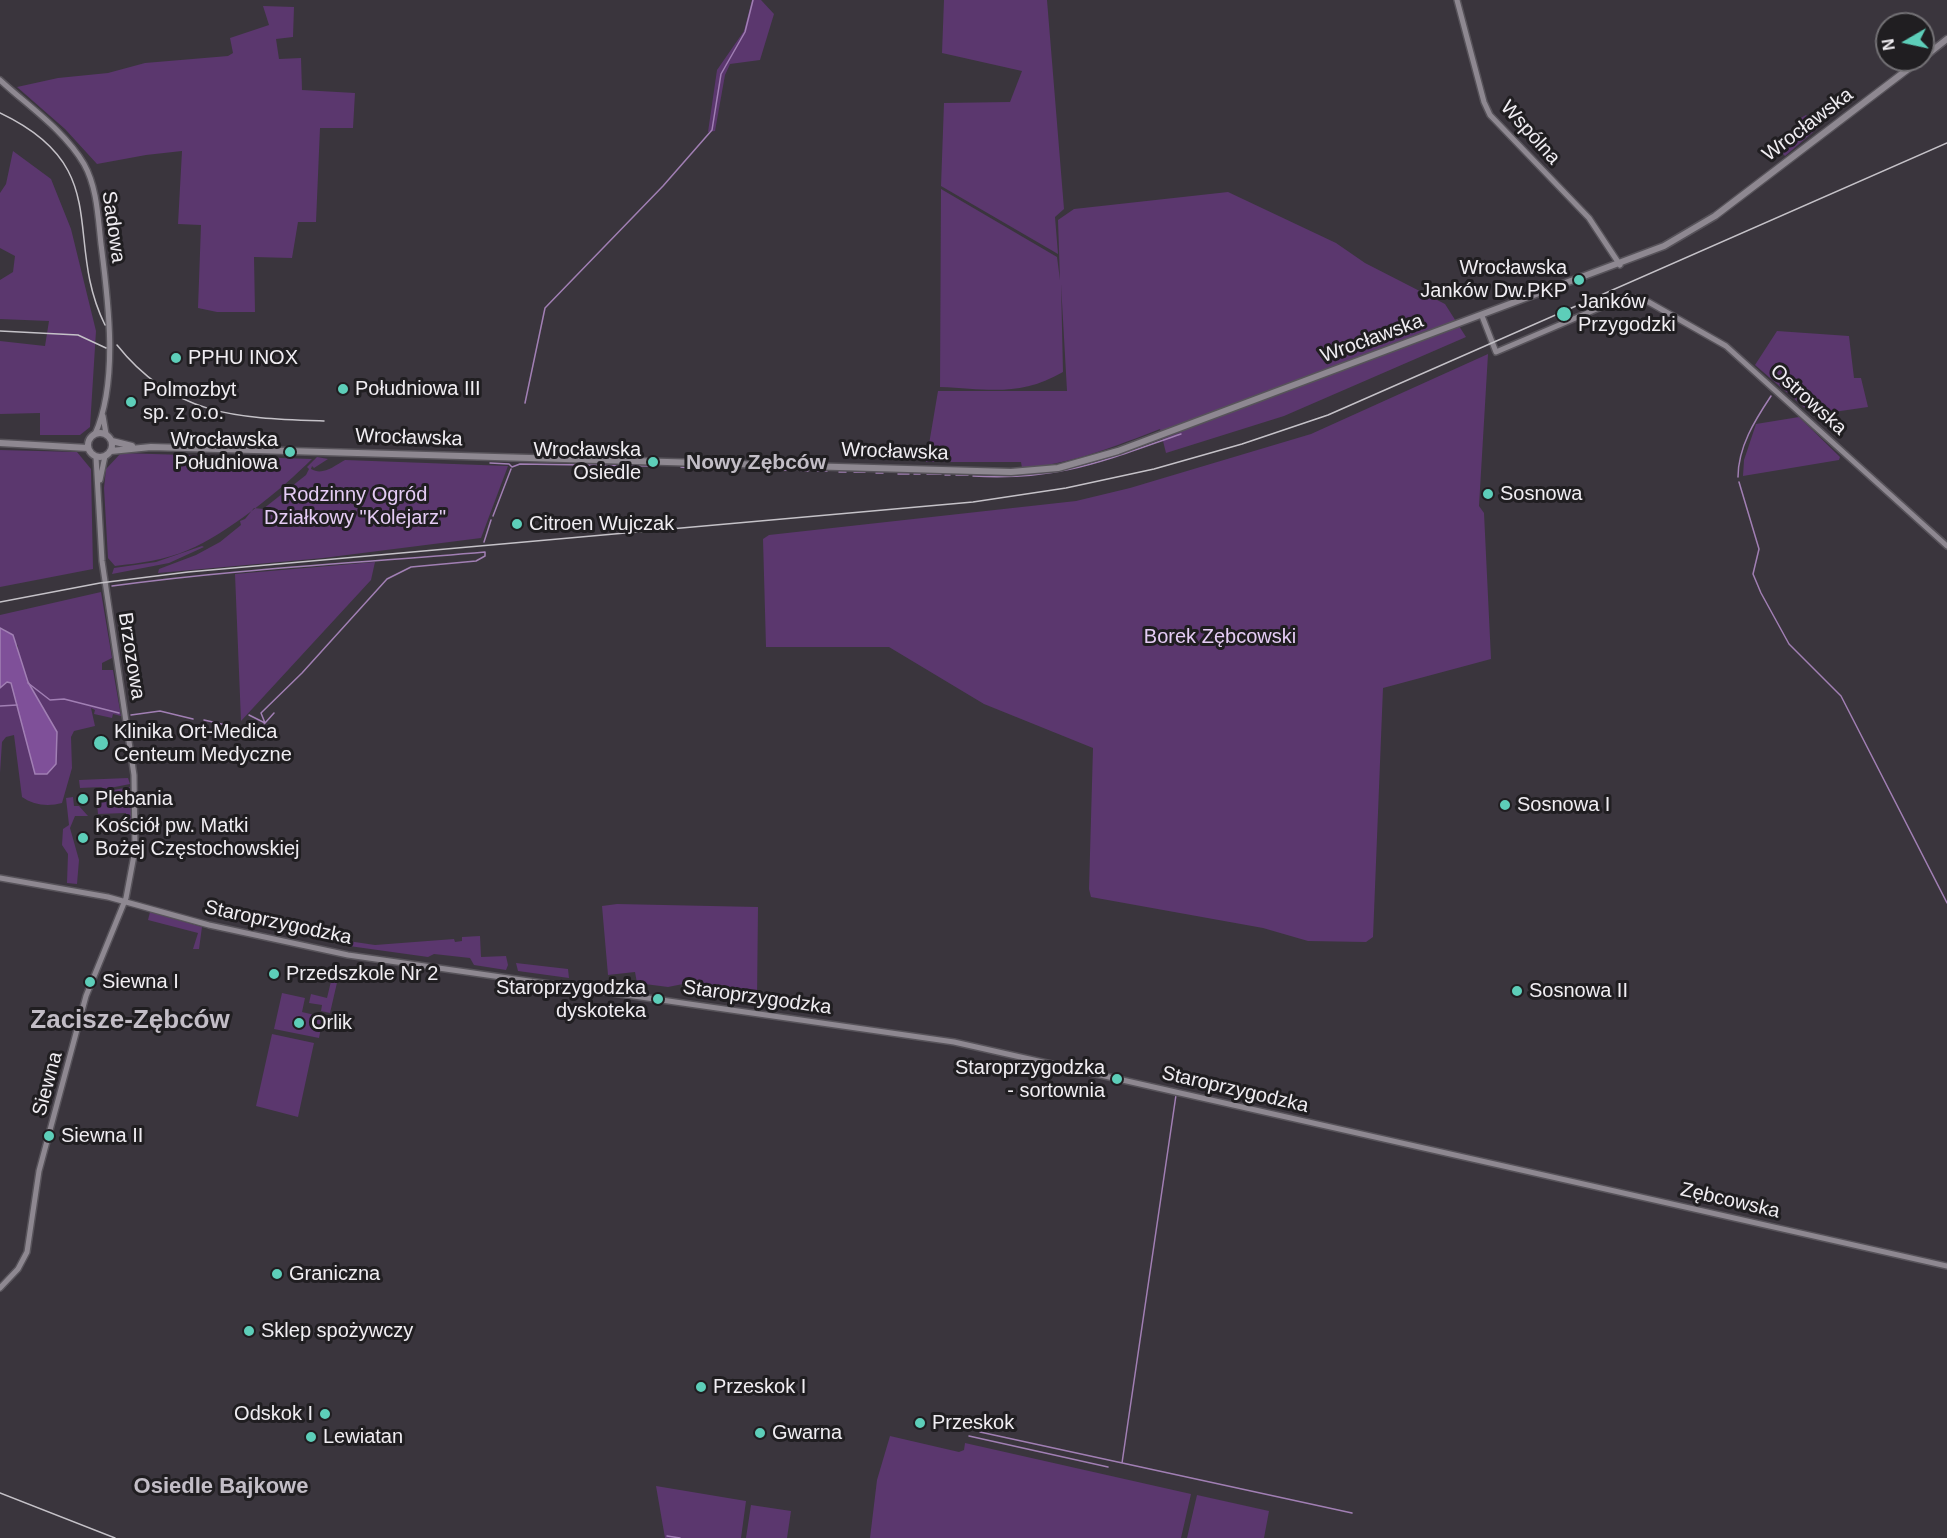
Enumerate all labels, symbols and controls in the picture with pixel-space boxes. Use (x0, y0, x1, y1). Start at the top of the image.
north arrow (1875, 12, 1935, 72)
text: N (1879, 38, 1898, 52)
street label: Wrocławska (1758, 83, 1858, 167)
street label: Wspólna (1495, 96, 1565, 170)
street label: Sadowa (96, 190, 130, 264)
place label: Wrocławska Janków Dw.PKP (1420, 256, 1567, 303)
marker: Wrocławska Janków Dw.PKP (1572, 273, 1586, 287)
place label: Janków Przygodzki (1578, 290, 1676, 337)
marker: Janków Przygodzki (1555, 305, 1573, 323)
street label: Wrocławska (1317, 309, 1427, 369)
place label: PPHU INOX (188, 346, 298, 370)
marker: PPHU INOX (169, 351, 183, 365)
street label: Ostrowska (1765, 359, 1851, 441)
place label: Południowa III (355, 377, 481, 401)
place label: Polmozbyt sp. z o.o. (143, 378, 236, 425)
marker: Południowa III (336, 382, 350, 396)
marker: Polmozbyt sp. z o.o. (124, 395, 138, 409)
street label: Wrocławska (355, 424, 463, 452)
place label: Wrocławska Południowa (171, 428, 278, 475)
place label: Wrocławska Osiedle (534, 438, 641, 485)
street label: Wrocławska (841, 438, 949, 466)
marker: Wrocławska Południowa (283, 445, 297, 459)
district label: Nowy Zębców (686, 450, 826, 476)
marker: Wrocławska Osiedle (646, 455, 660, 469)
place label: Sosnowa (1500, 482, 1582, 506)
park label: Rodzinny Ogród Działkowy "Kolejarz" (264, 483, 446, 530)
marker: Sosnowa (1481, 487, 1495, 501)
place label: Citroen Wujczak (529, 512, 674, 536)
marker: Citroen Wujczak (510, 517, 524, 531)
street label: Brzozowa (112, 611, 150, 701)
park label: Borek Zębcowski (1144, 625, 1296, 649)
place label: Klinika Ort-Medica Centeum Medyczne (114, 720, 292, 767)
marker: Klinika Ort-Medica Centeum Medyczne (92, 734, 110, 752)
place label: Plebania (95, 787, 173, 811)
marker: Plebania (76, 792, 90, 806)
place label: Sosnowa I (1517, 793, 1610, 817)
marker: Sosnowa I (1498, 798, 1512, 812)
place label: Kościół pw. Matki Bożej Częstochowskiej (95, 814, 300, 861)
marker: Kościół pw. Matki Bożej Częstochowskiej (76, 831, 90, 845)
street label: Staroprzygodzka (202, 896, 354, 950)
place label: Przedszkole Nr 2 (286, 962, 438, 986)
marker: Przedszkole Nr 2 (267, 967, 281, 981)
place label: Siewna I (102, 970, 179, 994)
marker: Siewna I (83, 975, 97, 989)
place label: Staroprzygodzka dyskoteka (496, 976, 646, 1023)
street label: Staroprzygodzka (681, 976, 833, 1020)
place label: Sosnowa II (1529, 979, 1628, 1003)
marker: Sosnowa II (1510, 984, 1524, 998)
marker: Staroprzygodzka dyskoteka (651, 992, 665, 1006)
district label: Zacisze-Zębców (30, 1005, 230, 1037)
place label: Orlik (311, 1011, 352, 1035)
marker: Orlik (292, 1016, 306, 1030)
street label: Siewna (28, 1049, 68, 1119)
place label: Staroprzygodzka - sortownia (955, 1056, 1105, 1103)
street label: Staroprzygodzka (1159, 1061, 1311, 1119)
marker: Staroprzygodzka - sortownia (1110, 1072, 1124, 1086)
place label: Siewna II (61, 1124, 143, 1148)
marker: Siewna II (42, 1129, 56, 1143)
street label: Zębcowska (1678, 1178, 1782, 1224)
place label: Graniczna (289, 1262, 380, 1286)
marker: Graniczna (270, 1267, 284, 1281)
place label: Sklep spożywczy (261, 1319, 413, 1343)
marker: Sklep spożywczy (242, 1324, 256, 1338)
place label: Przeskok I (713, 1375, 806, 1399)
marker: Przeskok I (694, 1380, 708, 1394)
place label: Odskok I (234, 1402, 313, 1426)
marker: Odskok I (318, 1407, 332, 1421)
place label: Przeskok (932, 1411, 1014, 1435)
marker: Przeskok (913, 1416, 927, 1430)
place label: Gwarna (772, 1421, 842, 1445)
place label: Lewiatan (323, 1425, 403, 1449)
marker: Gwarna (753, 1426, 767, 1440)
marker: Lewiatan (304, 1430, 318, 1444)
district label: Osiedle Bajkowe (134, 1474, 308, 1500)

